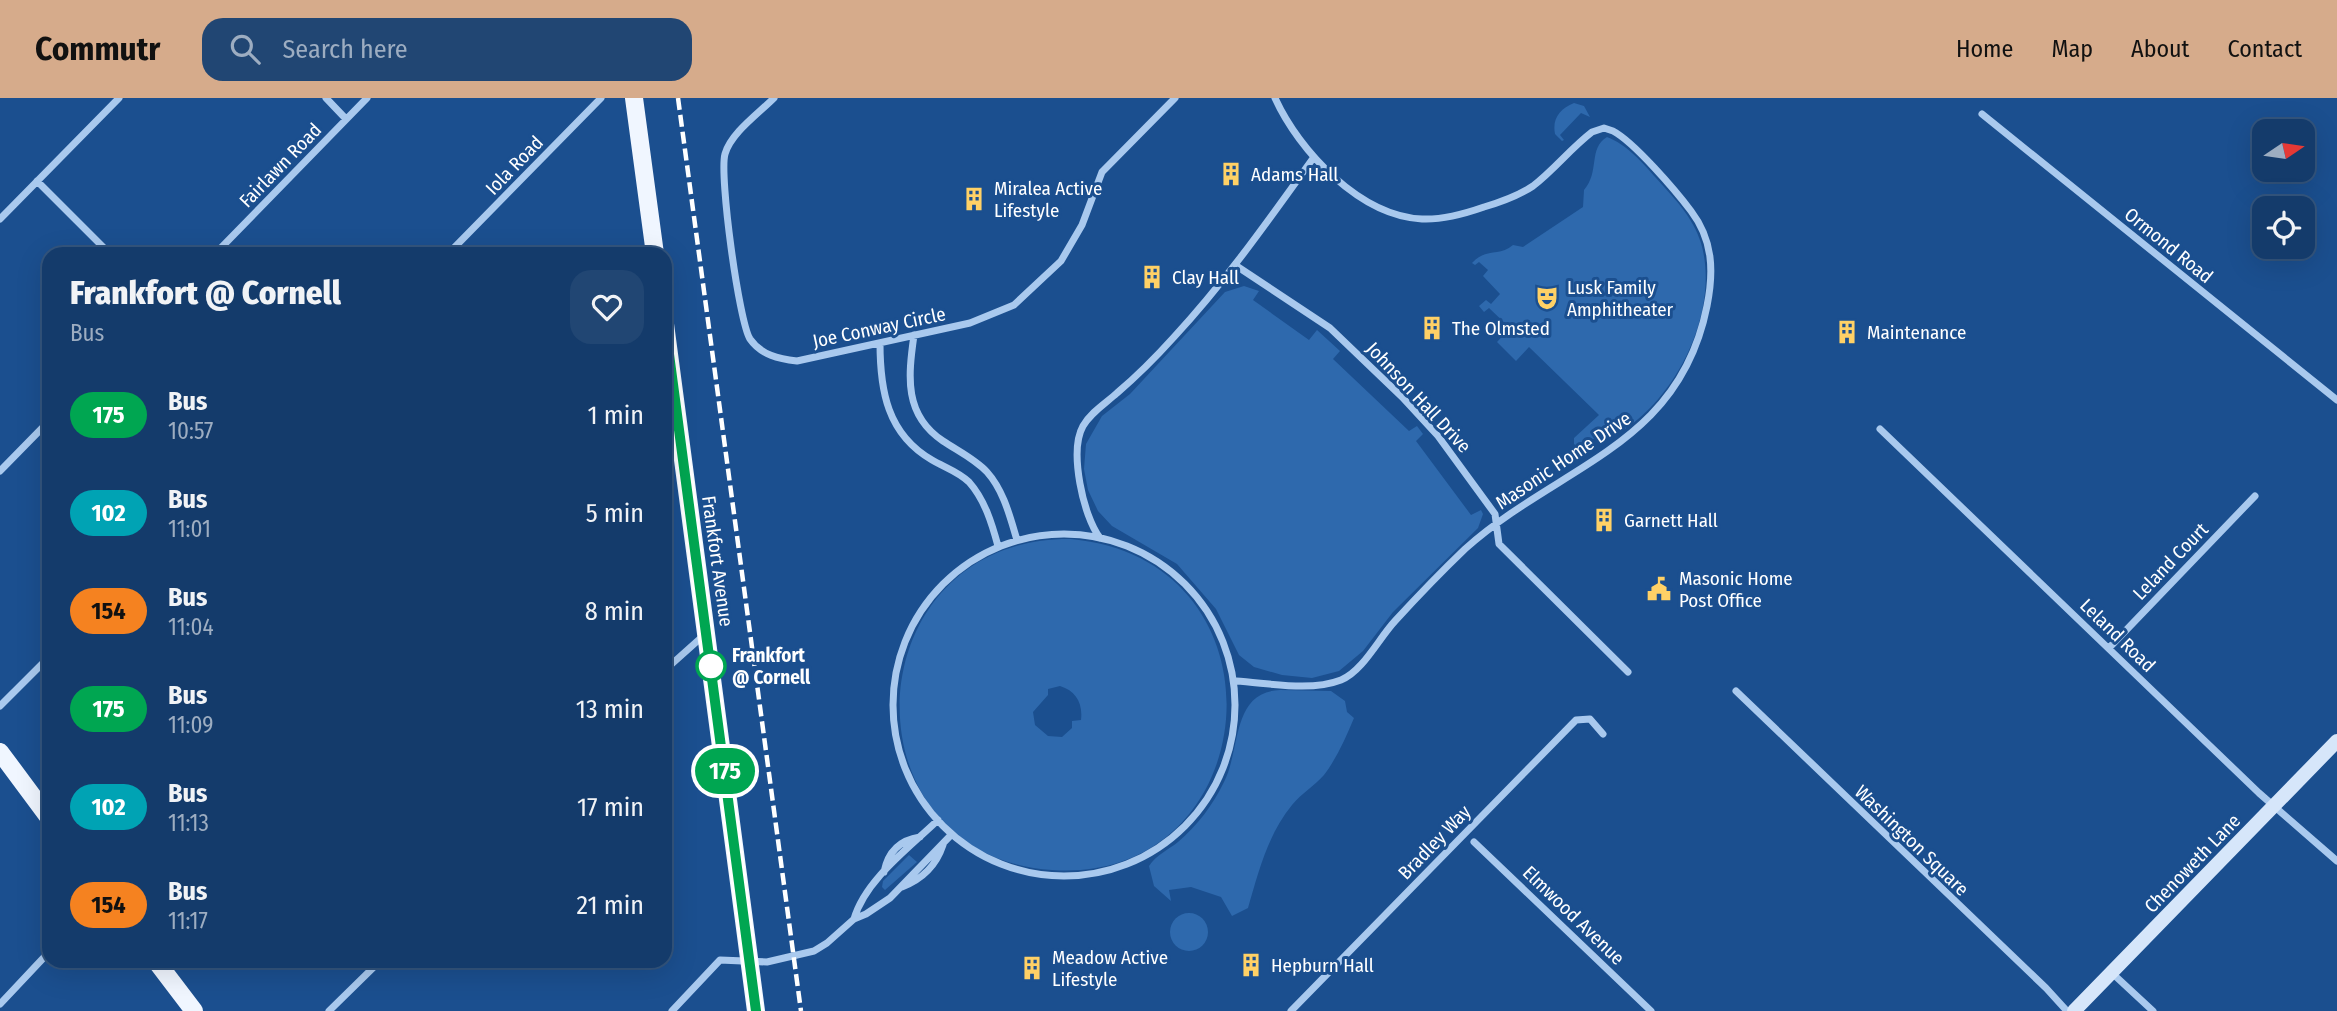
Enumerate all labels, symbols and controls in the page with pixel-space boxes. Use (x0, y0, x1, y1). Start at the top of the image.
search box (202, 18, 692, 81)
text: Commutr (35, 29, 160, 69)
icon: search (226, 30, 264, 68)
text: Search here (282, 34, 408, 65)
text: Home (1956, 35, 2013, 63)
text: Map (2051, 35, 2093, 63)
text: About (2131, 35, 2189, 63)
text: Contact (2227, 35, 2302, 63)
street label: Fairlawn Road (234, 118, 326, 212)
north arrow (2252, 119, 2315, 182)
map controls (2252, 119, 2315, 259)
street label: Iola Road (481, 131, 548, 200)
building icon: Adams Hall (1217, 160, 1245, 188)
place label: Adams Hall (1251, 163, 1338, 186)
place label: Miralea Active Lifestyle (994, 177, 1102, 222)
building icon: Miralea Active Lifestyle (960, 185, 988, 213)
button: locate (2252, 196, 2315, 259)
street label: Ormond Road (2120, 203, 2218, 288)
building icon: Clay Hall (1138, 263, 1166, 291)
place label: Clay Hall (1172, 266, 1239, 289)
button: heart (570, 270, 644, 344)
text: Frankfort @ Cornell (70, 273, 341, 313)
place label: Lusk Family Amphitheater (1567, 276, 1674, 321)
theatre icon: Lusk Family Amphitheater (1533, 284, 1561, 312)
street label: Joe Conway Circle (810, 302, 948, 353)
building icon: The Olmsted (1418, 314, 1446, 342)
place label: The Olmsted (1452, 317, 1550, 340)
building icon: Maintenance (1833, 318, 1861, 346)
text: Bus (70, 319, 104, 347)
place label: Maintenance (1867, 321, 1966, 344)
street label: Johnson Hall Drive (1361, 337, 1476, 458)
text: Bus (168, 386, 207, 417)
text: 1 min (588, 400, 644, 431)
text: 175 (93, 401, 124, 429)
street label: Masonic Home Drive (1491, 407, 1635, 514)
text: 10:57 (168, 417, 213, 445)
text: Bus (168, 484, 207, 515)
street label: Frankfort Avenue (697, 494, 738, 628)
text: 5 min (586, 498, 644, 529)
text: 102 (91, 499, 126, 527)
building icon: Garnett Hall (1590, 506, 1618, 534)
place label: Garnett Hall (1624, 509, 1718, 532)
text: 11:01 (168, 515, 211, 543)
street label: Leland Court (2128, 517, 2213, 605)
place label: Masonic Home Post Office (1679, 567, 1793, 612)
public building icon: Masonic Home Post Office (1645, 575, 1673, 603)
text: Bus (168, 582, 207, 613)
street label: Leland Road (2075, 594, 2160, 677)
text: 8 min (585, 596, 644, 627)
text: 154 (91, 597, 126, 625)
text: 11:04 (168, 613, 214, 641)
place label: Frankfort @ Cornell (732, 644, 811, 689)
marker: Frankfort @ Cornell (696, 651, 726, 681)
text: Bus (168, 680, 207, 711)
text: 13 min (576, 694, 644, 725)
text: 175 (93, 695, 124, 723)
text: 11:09 (168, 711, 213, 739)
line badge: 175 (685, 748, 765, 794)
text: 175 (709, 757, 741, 785)
text: Bus (168, 778, 207, 809)
street label: Washington Square (1850, 780, 1973, 901)
text: 17 min (577, 792, 644, 823)
text: 102 (91, 793, 126, 821)
street label: Bradley Way (1393, 800, 1476, 884)
text: 11:13 (168, 809, 209, 837)
street label: Chenoweth Lane (2139, 809, 2245, 918)
street label: Elmwood Avenue (1518, 861, 1629, 970)
text: Bus (168, 876, 207, 907)
text: 21 min (577, 890, 644, 921)
text: 154 (91, 891, 126, 919)
text: 11:17 (168, 907, 208, 935)
place label: Meadow Active Lifestyle (1052, 946, 1168, 991)
building icon: Hepburn Hall (1237, 951, 1265, 979)
building icon: Meadow Active Lifestyle (1018, 954, 1046, 982)
place label: Hepburn Hall (1271, 954, 1374, 977)

